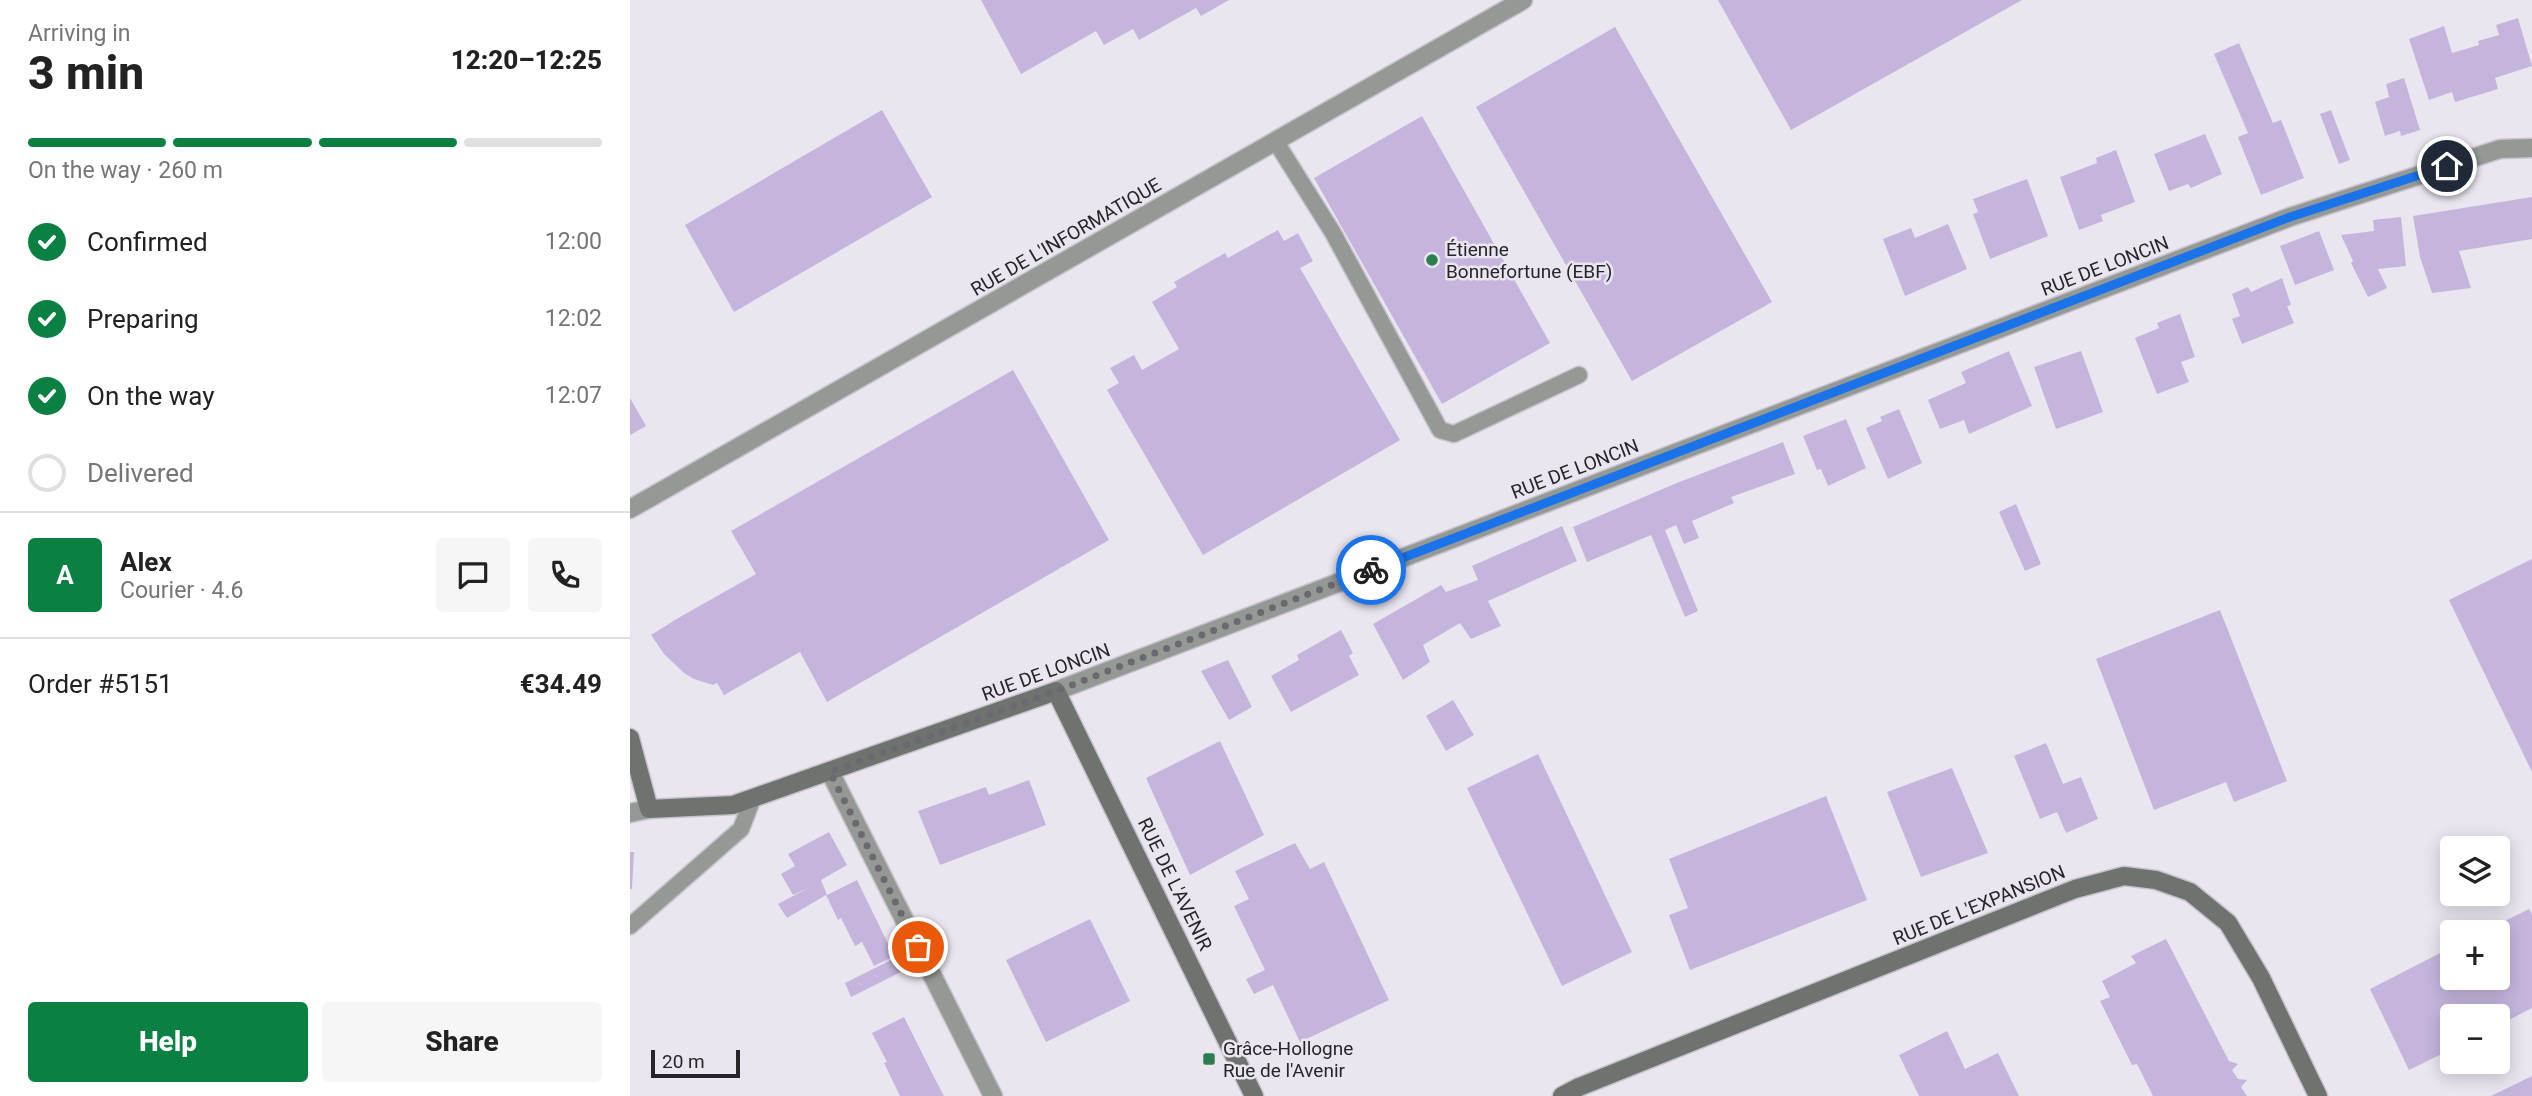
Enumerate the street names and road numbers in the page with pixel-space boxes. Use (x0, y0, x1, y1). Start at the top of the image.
street label: RUE DE L'INFORMATIQUE (967, 173, 1165, 301)
street label: RUE DE LONCIN (2038, 231, 2172, 301)
street label: RUE DE LONCIN (1508, 434, 1642, 504)
street label: RUE DE LONCIN (979, 638, 1113, 706)
street label: RUE DE L'AVENIR (1133, 814, 1217, 954)
street label: RUE DE L'EXPANSION (1890, 860, 2068, 950)

